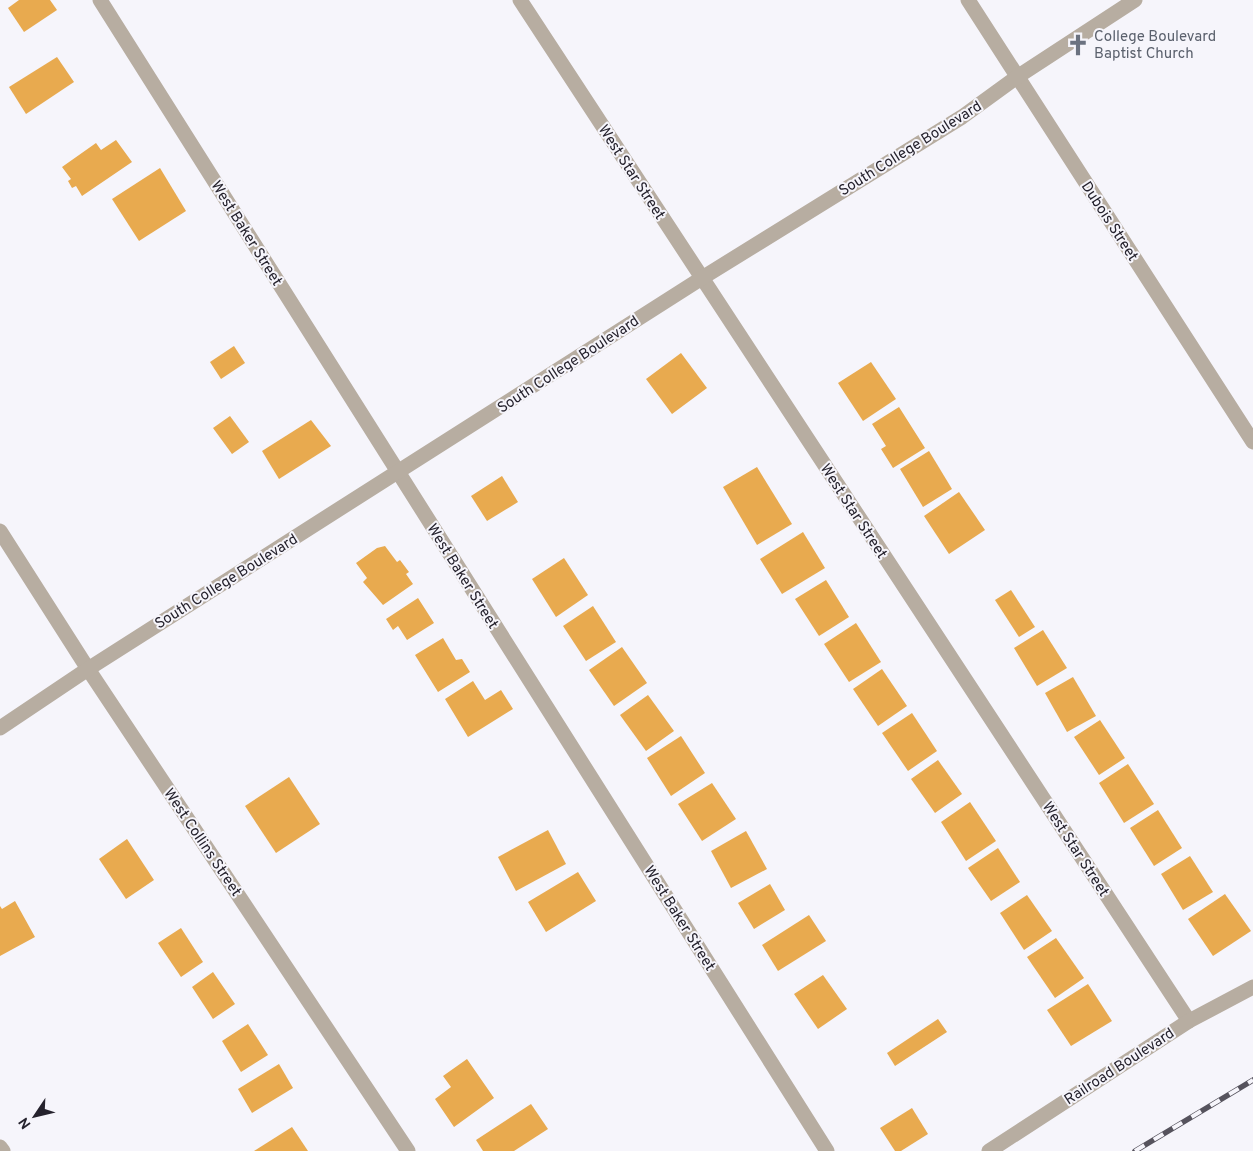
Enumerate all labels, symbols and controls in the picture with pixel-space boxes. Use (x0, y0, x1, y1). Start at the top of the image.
place label: College Boulevard Baptist Church (1094, 28, 1216, 64)
church icon: College Boulevard Baptist Church (1065, 32, 1091, 58)
street label: South College Boulevard (836, 97, 986, 201)
street label: West Star Street (593, 122, 669, 224)
street label: West Baker Street (206, 178, 286, 290)
street label: Dubois Street (1076, 178, 1142, 265)
street label: South College Boulevard (494, 312, 643, 418)
street label: West Star Street (815, 461, 891, 563)
street label: West Baker Street (422, 521, 502, 633)
street label: South College Boulevard (152, 530, 302, 634)
street label: West Collins Street (159, 785, 245, 901)
street label: West Star Street (1037, 799, 1113, 901)
street label: West Baker Street (639, 863, 719, 975)
street label: Railroad Boulevard (1061, 1025, 1178, 1110)
north arrow (10, 1091, 60, 1141)
text: N (16, 1114, 35, 1132)

